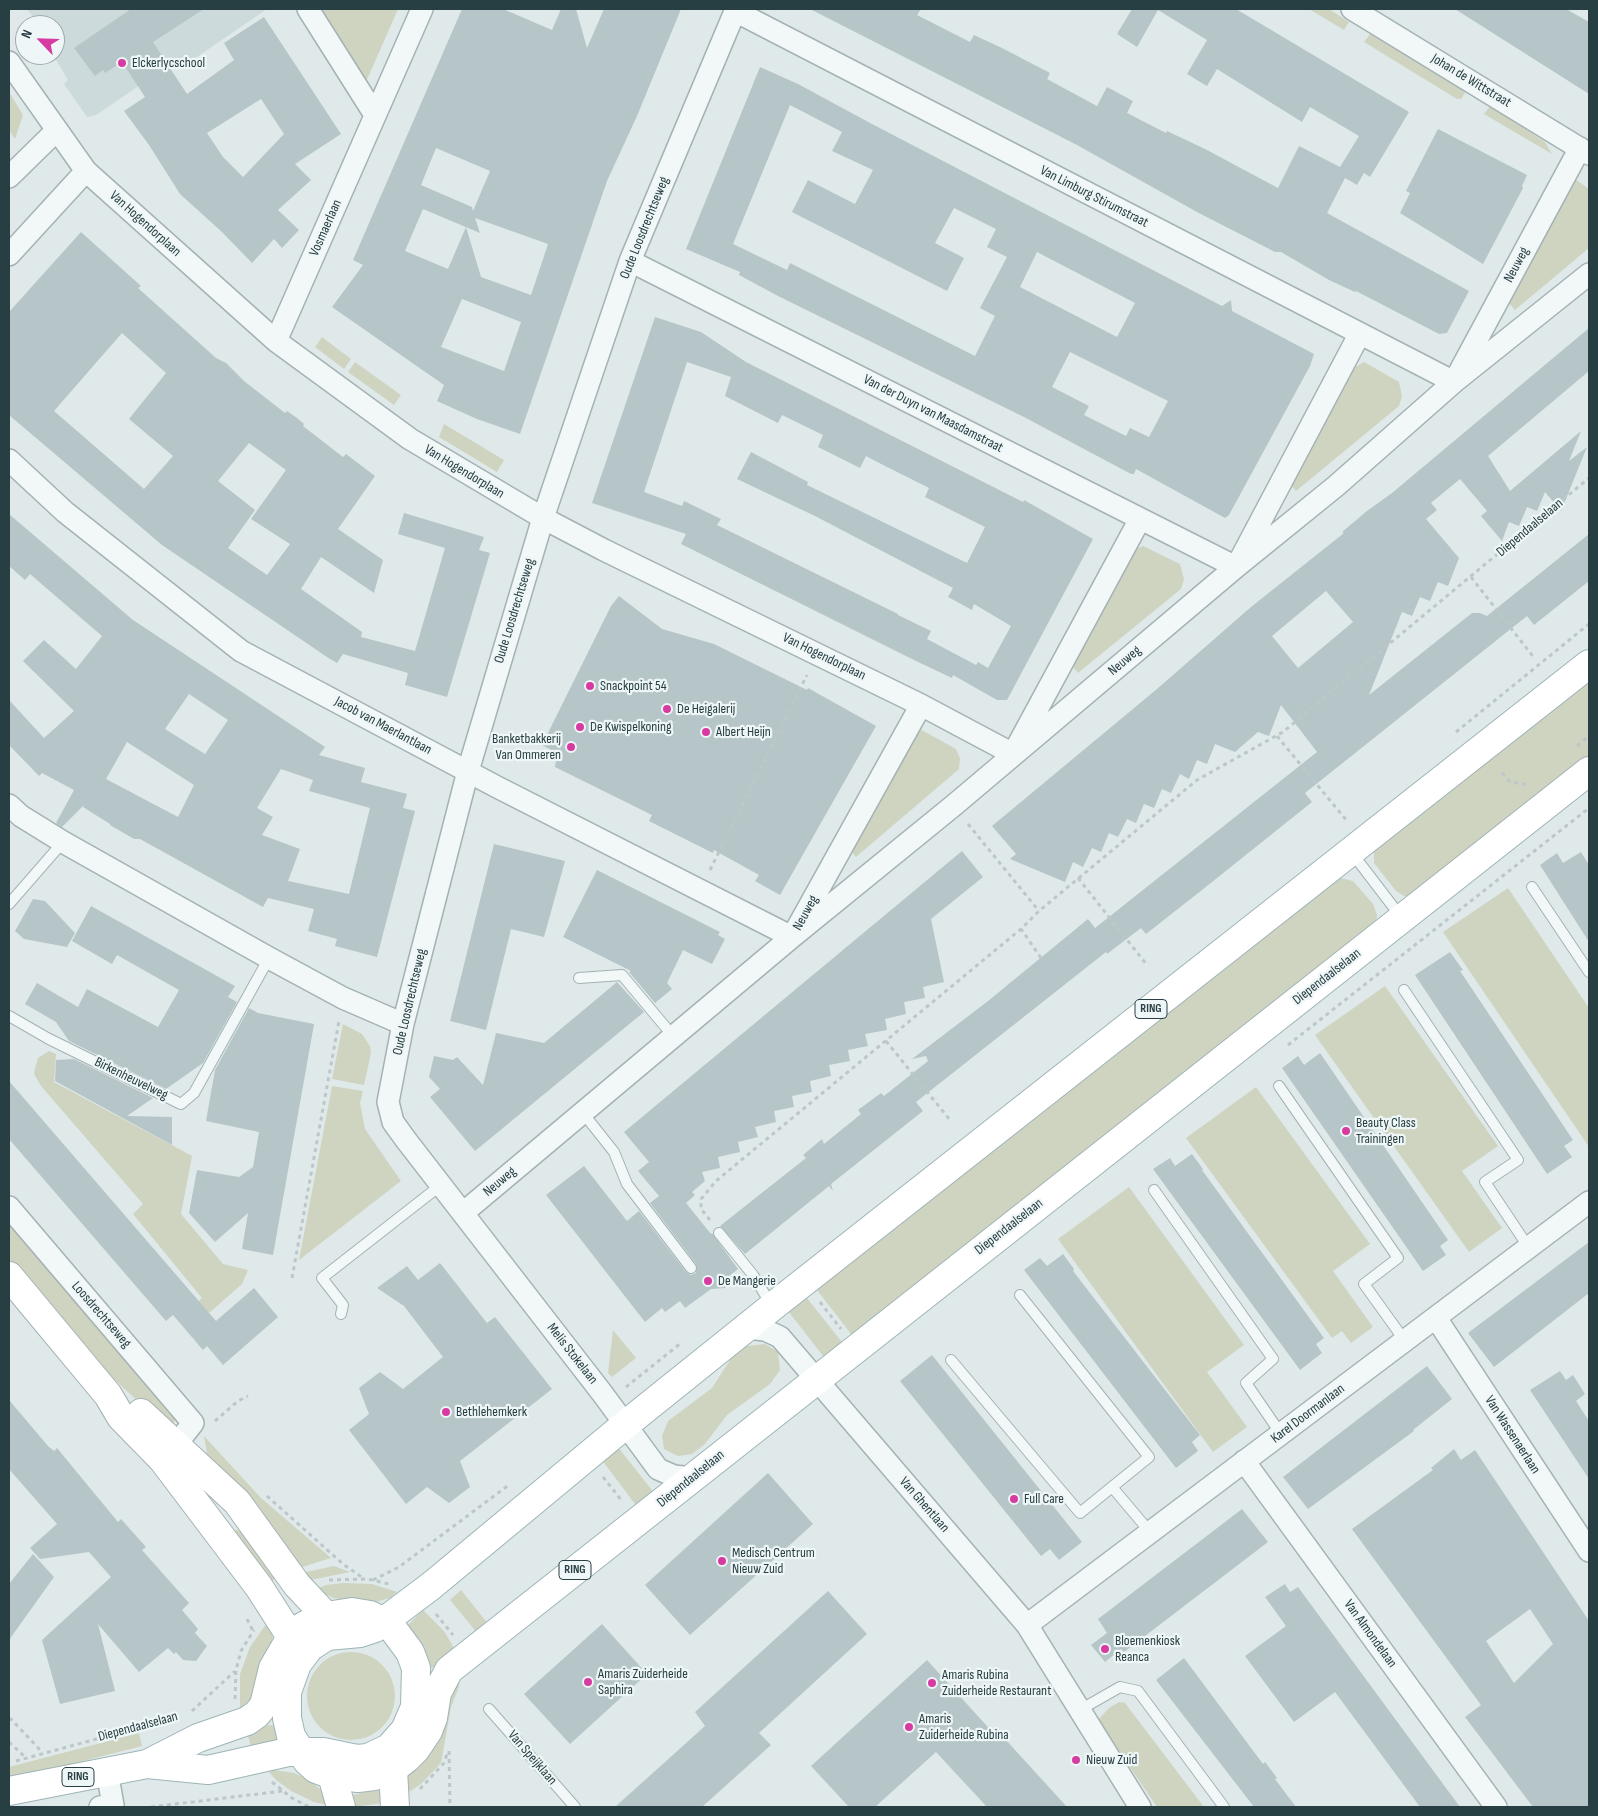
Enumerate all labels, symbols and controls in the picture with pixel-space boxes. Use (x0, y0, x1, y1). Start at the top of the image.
north arrow (15, 15, 65, 65)
text: N (17, 27, 36, 41)
street label: Johan de Wittstraat (1428, 51, 1514, 111)
place label: Elckerlycschool (132, 55, 205, 71)
marker: Elckerlycschool (116, 57, 128, 69)
street label: Van Limburg Stirumstraat (1037, 162, 1151, 232)
street label: Oude Loosdrechtseweg (617, 174, 673, 282)
street label: Van Hogendorplaan (106, 188, 184, 260)
street label: Vosmaerlaan (306, 197, 346, 259)
street label: Neuweg (1501, 244, 1533, 286)
street label: Van der Duyn van Maasdamstraat (860, 371, 1006, 457)
street label: Van Hogendorplaan (421, 442, 507, 502)
street label: Diependaalselaan (1493, 495, 1567, 561)
street label: Oude Loosdrechtseweg (491, 556, 539, 666)
street label: Van Hogendorplaan (780, 630, 868, 684)
street label: Neuweg (1105, 642, 1145, 680)
place label: Snackpoint 54 (600, 678, 667, 694)
marker: Snackpoint 54 (584, 680, 596, 692)
street label: Jacob van Maerlantlaan (332, 693, 434, 759)
place label: De Heigalerij (677, 701, 735, 717)
marker: De Heigalerij (661, 703, 673, 715)
place label: De Kwispelkoning (590, 719, 672, 735)
marker: De Kwispelkoning (574, 721, 586, 733)
place label: Albert Heijn (716, 724, 771, 740)
marker: Albert Heijn (700, 726, 712, 738)
place label: Banketbakkerij Van Ommeren (492, 731, 561, 764)
marker: Banketbakkerij Van Ommeren (565, 741, 577, 753)
street label: Neuweg (790, 892, 822, 934)
street label: Diependaalselaan (1290, 945, 1364, 1009)
street label: Oude Loosdrechtseweg (390, 947, 430, 1057)
road number: RING (1135, 1000, 1167, 1019)
street label: Birkenheuvelweg (92, 1054, 170, 1104)
place label: Beauty Class Trainingen (1356, 1115, 1416, 1148)
marker: Beauty Class Trainingen (1340, 1125, 1352, 1137)
street label: Neuweg (480, 1163, 520, 1201)
street label: Diependaalselaan (972, 1195, 1046, 1259)
place label: De Mangerie (718, 1273, 776, 1289)
marker: De Mangerie (702, 1275, 714, 1287)
street label: Loosdrechtseweg (68, 1278, 134, 1352)
street label: Melis Stokelaan (543, 1320, 601, 1388)
street label: Karel Doormanlaan (1268, 1381, 1348, 1447)
street label: Van Wassenaerlaan (1481, 1393, 1543, 1477)
place label: Bethlehemkerk (456, 1404, 527, 1420)
marker: Bethlehemkerk (440, 1406, 452, 1418)
street label: Diependaalselaan (654, 1447, 728, 1511)
street label: Van Ghentlaan (895, 1474, 953, 1536)
place label: Full Care (1024, 1491, 1064, 1507)
marker: Full Care (1008, 1493, 1020, 1505)
place label: Medisch Centrum Nieuw Zuid (732, 1545, 815, 1578)
marker: Medisch Centrum Nieuw Zuid (716, 1555, 728, 1567)
road number: RING (559, 1560, 591, 1580)
street label: Van Almondelaan (1340, 1597, 1400, 1671)
place label: Bloemenkiosk Reanca (1115, 1633, 1180, 1665)
marker: Bloemenkiosk Reanca (1099, 1643, 1111, 1655)
place label: Amaris Zuiderheide Saphira (598, 1666, 688, 1698)
place label: Amaris Rubina Zuiderheide Restaurant (942, 1667, 1051, 1700)
marker: Amaris Zuiderheide Saphira (582, 1676, 594, 1688)
marker: Amaris Rubina Zuiderheide Restaurant (926, 1677, 938, 1689)
street label: Diependaalselaan (96, 1708, 180, 1746)
place label: Amaris Zuiderheide Rubina (919, 1711, 1009, 1744)
marker: Amaris Zuiderheide Rubina (903, 1721, 915, 1733)
street label: Van Speijklaan (504, 1727, 560, 1789)
place label: Nieuw Zuid (1086, 1752, 1137, 1768)
marker: Nieuw Zuid (1070, 1754, 1082, 1766)
road number: RING (62, 1768, 94, 1786)

